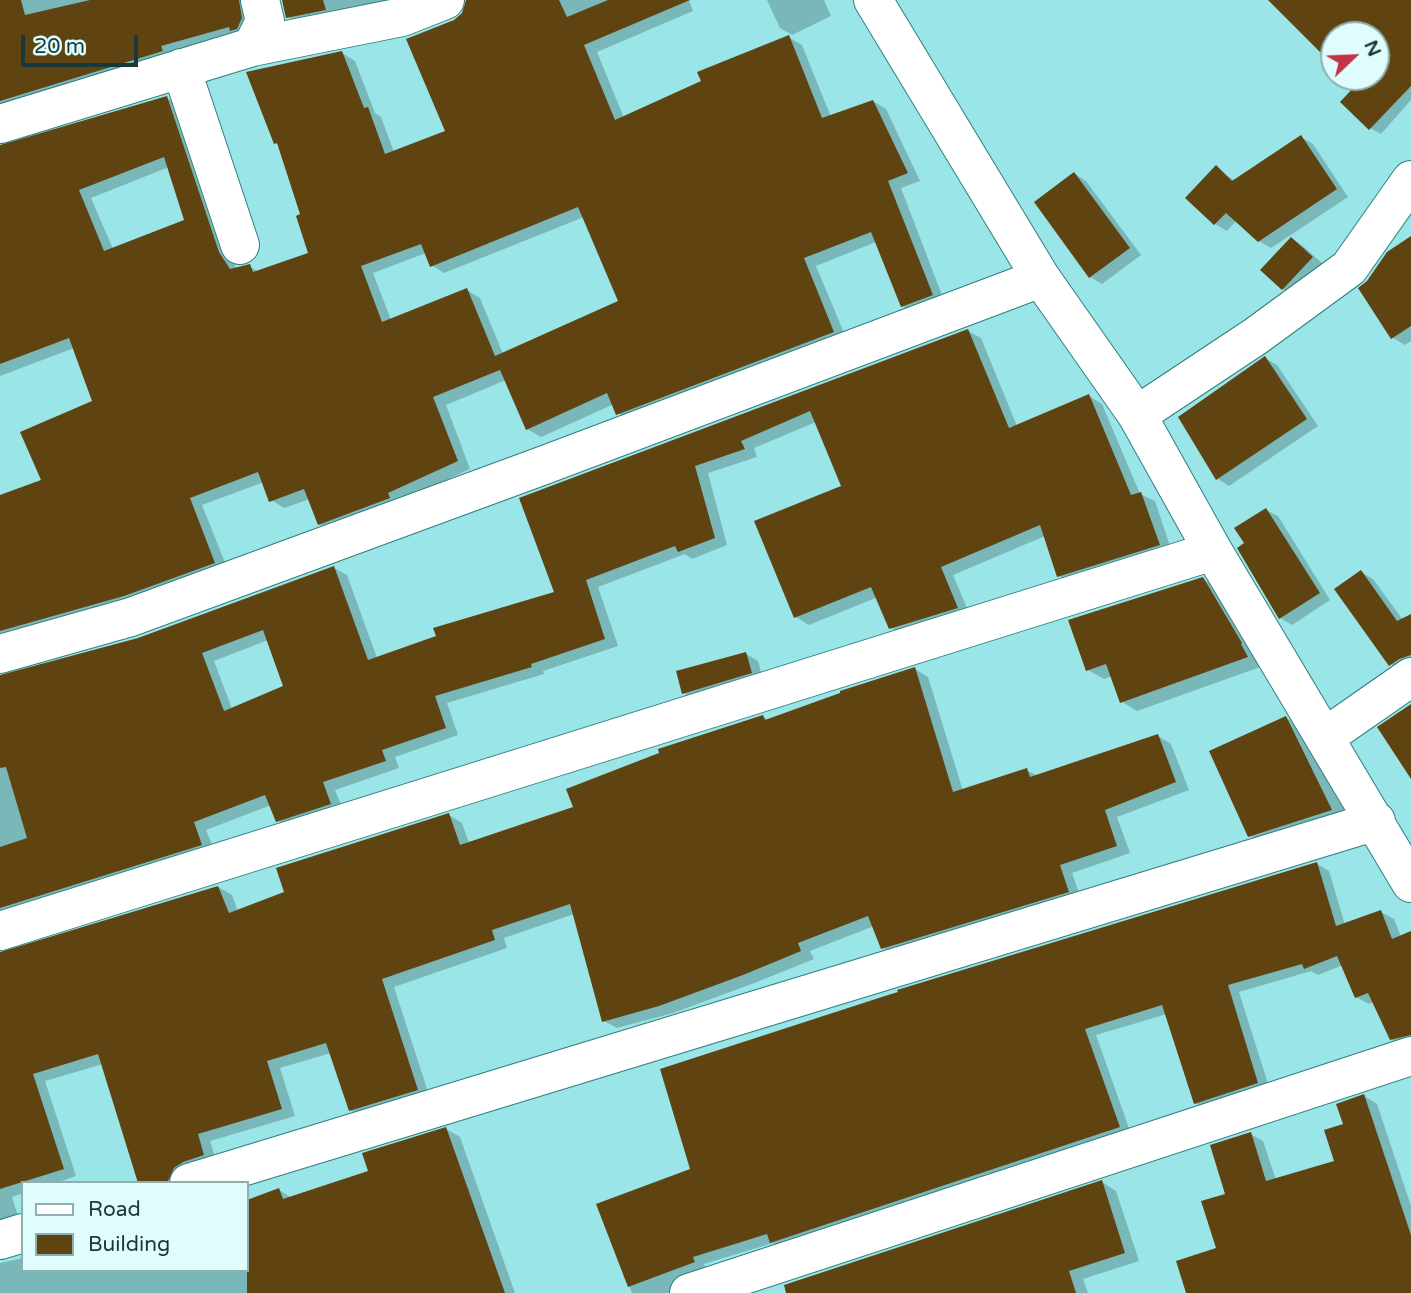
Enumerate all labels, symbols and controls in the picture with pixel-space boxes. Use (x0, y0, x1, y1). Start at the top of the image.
scale bar (24, 21, 142, 65)
north arrow (1320, 21, 1390, 91)
text: 20 m (34, 34, 85, 59)
text: N (1359, 37, 1386, 60)
legend (21, 1181, 248, 1272)
text: Road (88, 1197, 141, 1222)
text: Building (88, 1232, 170, 1257)

